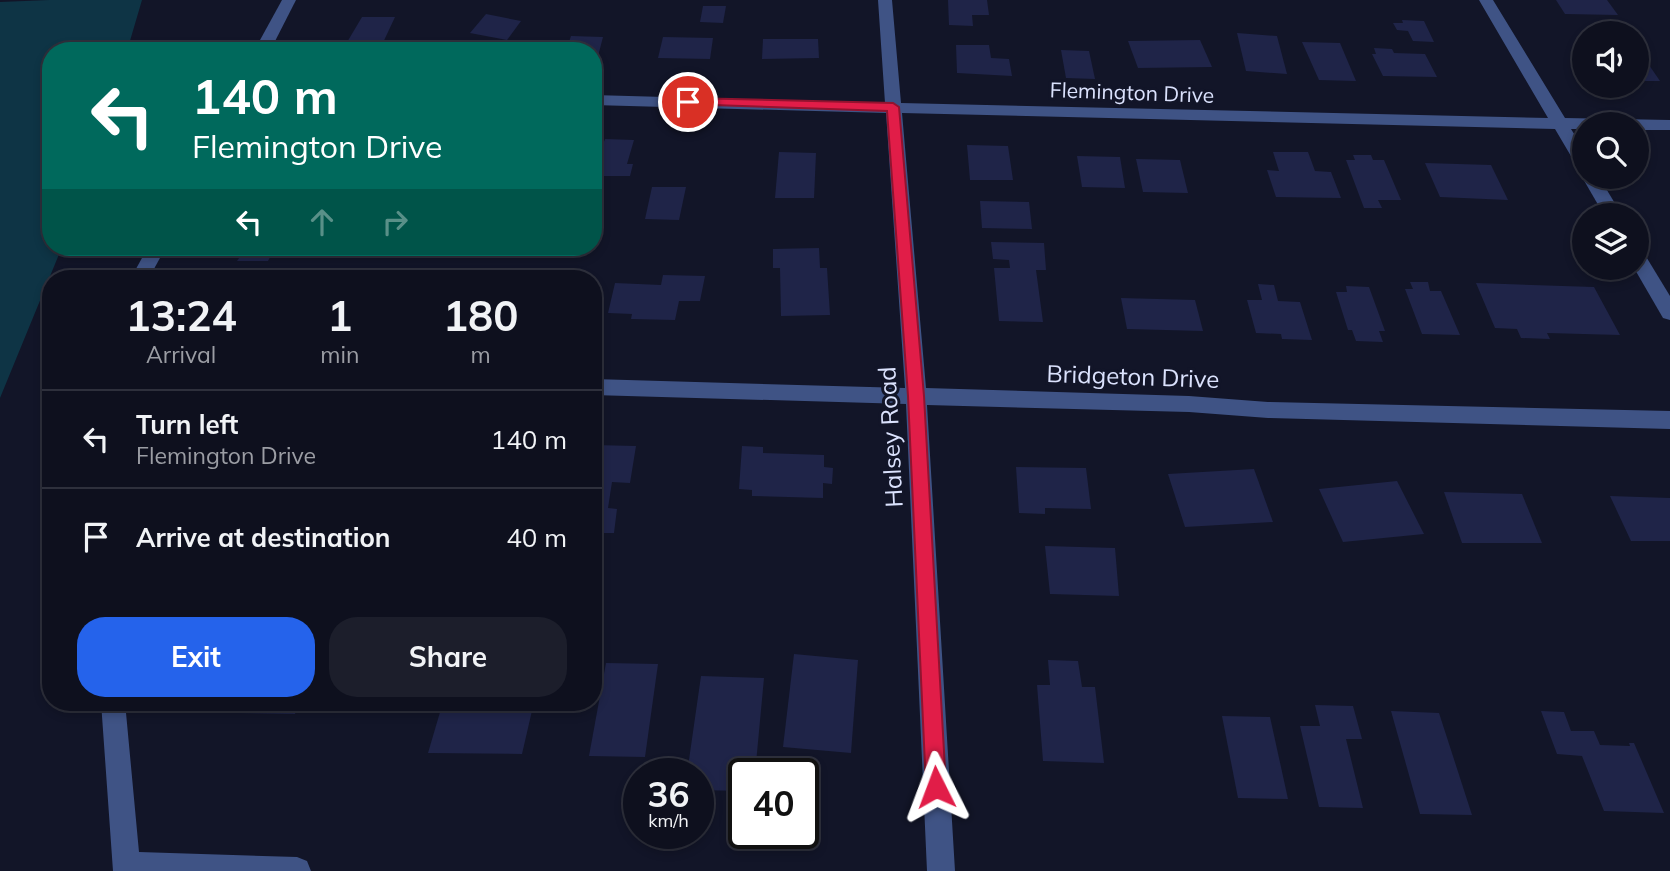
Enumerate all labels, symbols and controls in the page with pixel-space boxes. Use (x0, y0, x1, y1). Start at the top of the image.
map controls (1572, 21, 1649, 280)
button: sound (1572, 21, 1649, 98)
text: 140 m (192, 65, 338, 126)
icon: left (77, 70, 168, 161)
pin (658, 72, 718, 132)
street label: Flemington Drive (1049, 76, 1215, 108)
icon: arrive (669, 83, 707, 121)
button: search (1572, 112, 1649, 189)
text: Flemington Drive (192, 126, 443, 166)
icon: left (230, 203, 268, 241)
icon: ahead (303, 203, 341, 241)
icon: right (376, 203, 414, 241)
button: layers (1572, 203, 1649, 280)
text: 13:24 (126, 289, 237, 342)
text: 1 (327, 289, 352, 342)
text: 180 (443, 289, 518, 342)
text: Arrival (146, 340, 216, 369)
text: min (320, 340, 359, 369)
text: m (471, 340, 491, 369)
street label: Bridgeton Drive (1046, 358, 1220, 394)
street label: Halsey Road (871, 366, 909, 508)
text: Turn left (136, 408, 238, 441)
icon: left (77, 420, 115, 458)
text: 140 m (491, 423, 567, 456)
text: Flemington Drive (136, 441, 316, 470)
icon: arrive (77, 518, 115, 556)
text: Arrive at destination (136, 521, 391, 554)
text: 40 m (506, 521, 567, 554)
button: Exit (77, 617, 315, 697)
button: Share (329, 617, 567, 697)
position arrow (899, 750, 973, 824)
speed limit sign: 40 (728, 758, 819, 849)
text: 36 (647, 772, 690, 816)
text: km/h (648, 809, 689, 832)

